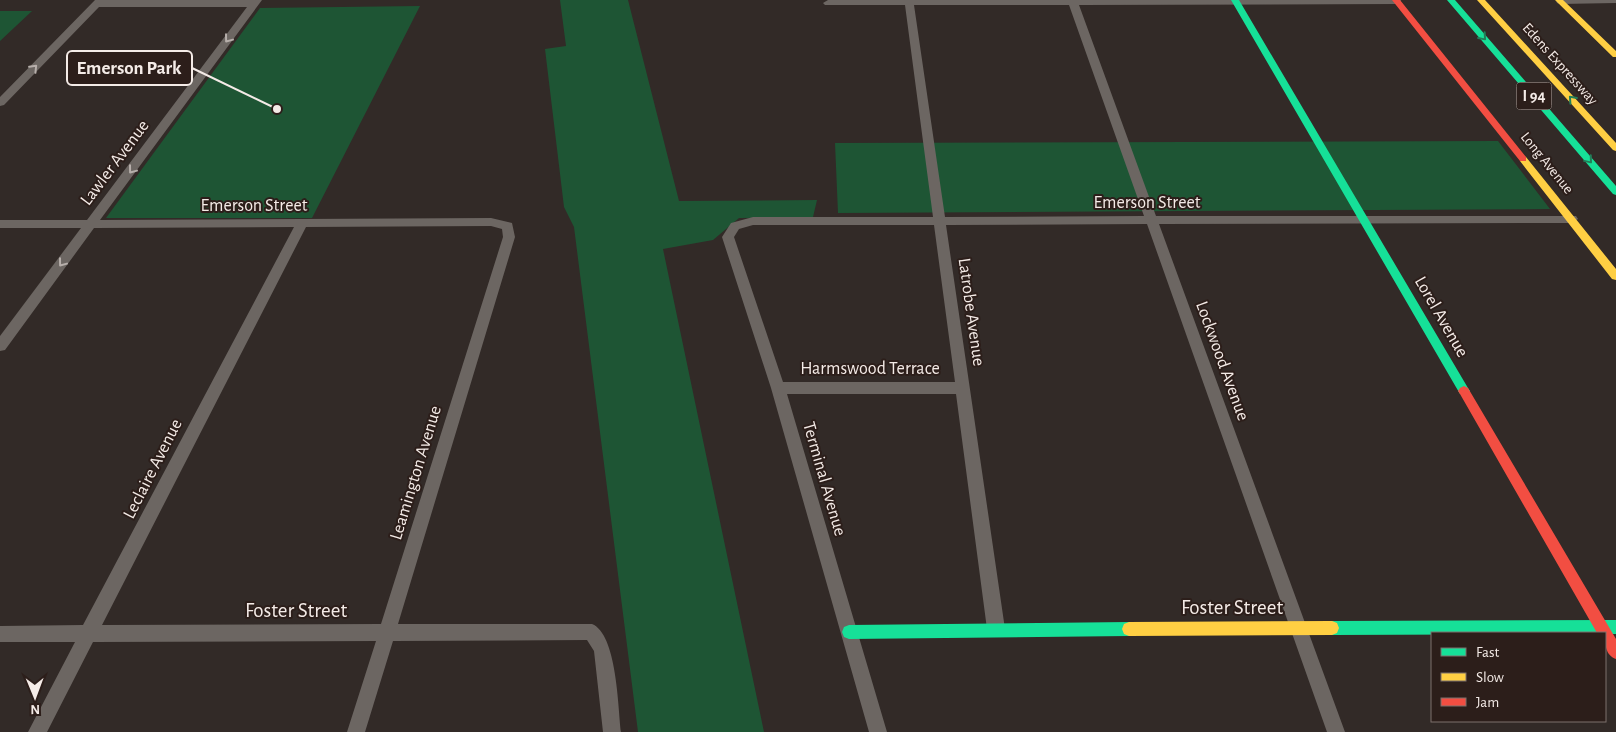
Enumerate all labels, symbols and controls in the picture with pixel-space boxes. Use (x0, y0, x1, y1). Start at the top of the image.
street label: Edens Expressway (1520, 20, 1601, 108)
one-way arrow (1477, 31, 1486, 40)
one-way arrow (226, 33, 234, 42)
callout: Emerson Park (67, 51, 192, 85)
text: Emerson Park (77, 59, 182, 78)
one-way arrow (28, 65, 37, 74)
road number: I 94 (1516, 82, 1552, 110)
one-way arrow (1569, 96, 1578, 105)
street label: Lawler Avenue (77, 117, 153, 209)
street label: Long Avenue (1518, 129, 1576, 197)
one-way arrow (1584, 154, 1593, 163)
one-way arrow (129, 164, 137, 173)
street label: Emerson Street (1094, 194, 1201, 212)
street label: Emerson Street (201, 197, 308, 215)
one-way arrow (59, 257, 68, 267)
street label: Latrobe Avenue (954, 257, 988, 367)
street label: Lorel Avenue (1411, 274, 1471, 360)
street label: Lockwood Avenue (1192, 299, 1252, 423)
street label: Harmswood Terrace (800, 360, 940, 378)
street label: Leamington Avenue (387, 404, 445, 542)
street label: Leclaire Avenue (120, 416, 186, 522)
street label: Terminal Avenue (799, 420, 849, 538)
street label: Foster Street (1181, 597, 1283, 618)
street label: Foster Street (245, 600, 347, 621)
legend (1431, 632, 1606, 722)
text: Fast (1476, 645, 1500, 660)
text: Slow (1476, 670, 1504, 685)
north arrow (10, 672, 60, 722)
text: Jam (1476, 695, 1499, 710)
text: N (30, 702, 40, 716)

